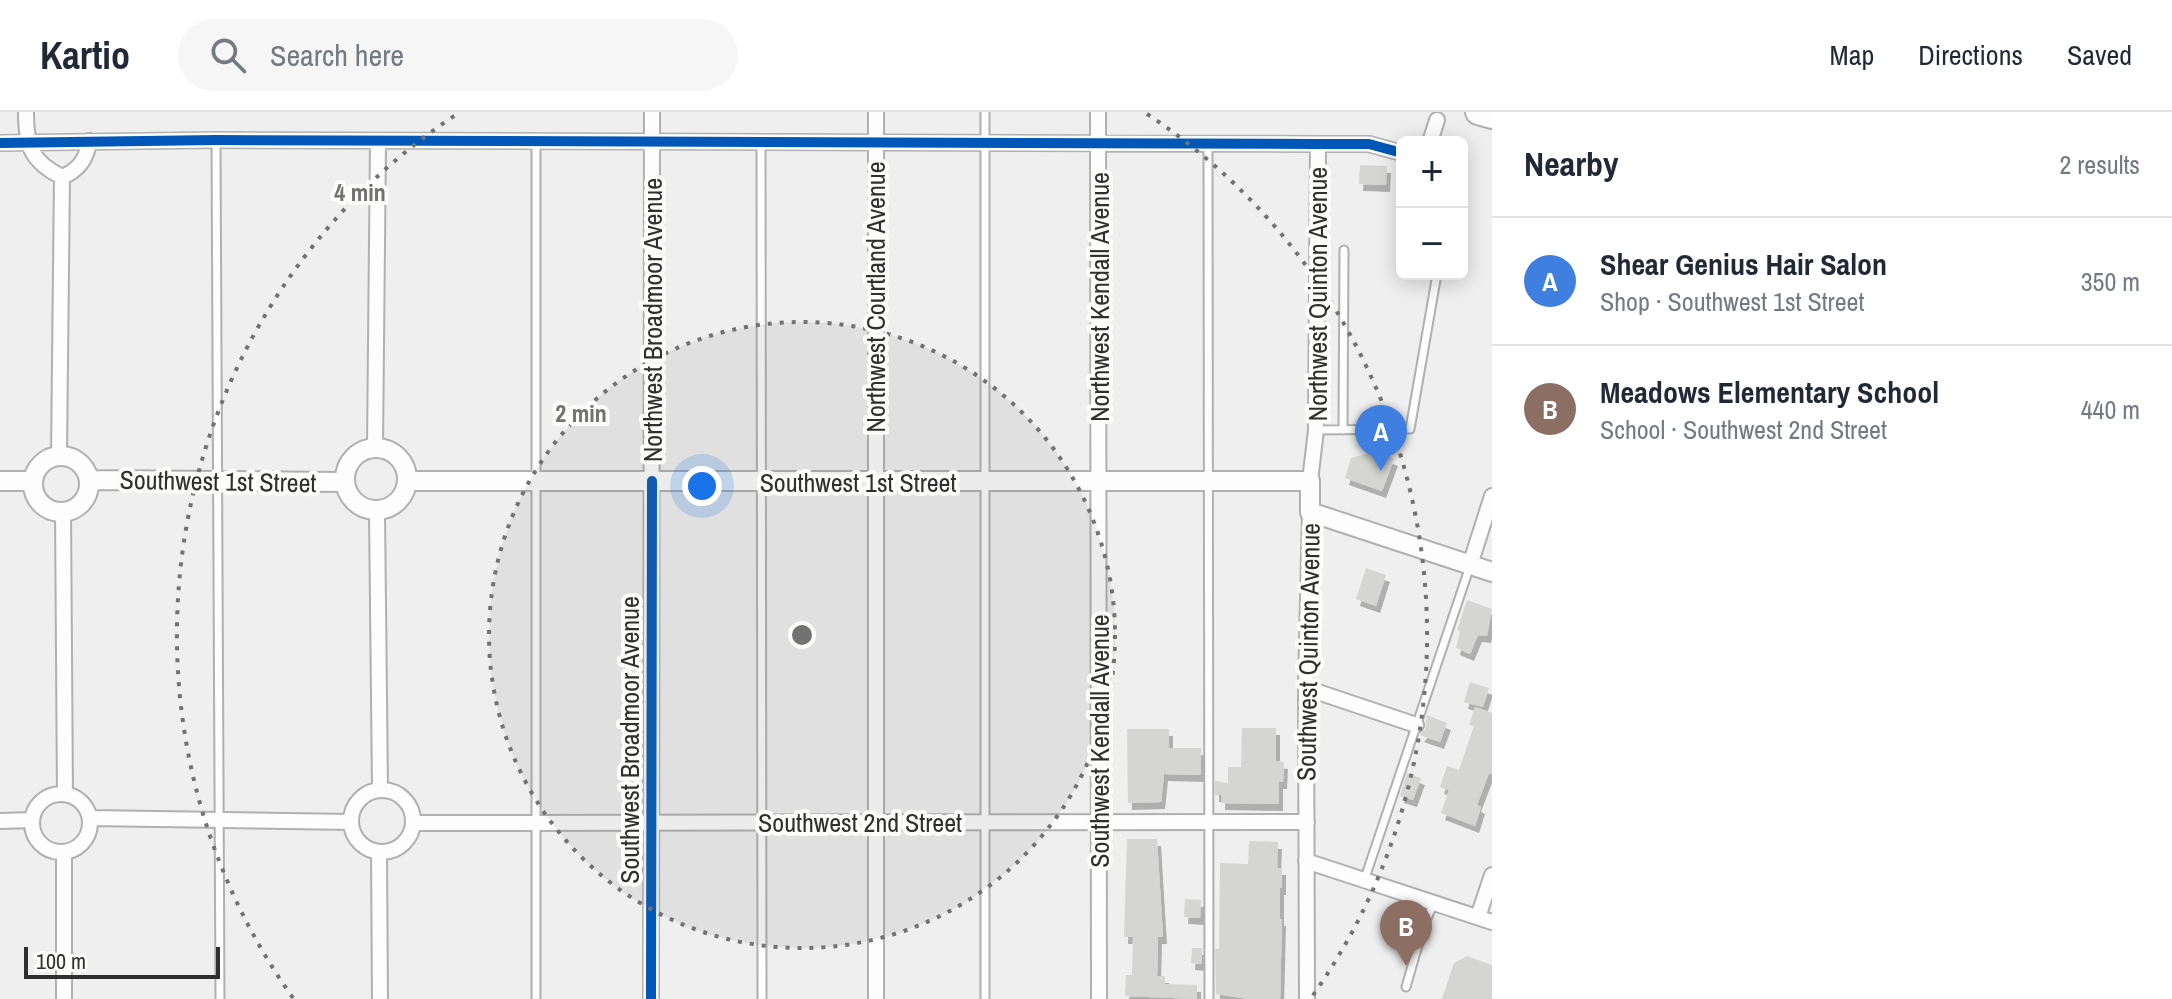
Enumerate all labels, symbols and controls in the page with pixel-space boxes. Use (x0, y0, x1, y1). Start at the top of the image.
search box (178, 19, 738, 91)
text: Kartio (40, 30, 130, 81)
icon: search (206, 33, 250, 77)
text: Search here (270, 35, 404, 75)
text: Map (1830, 36, 1874, 74)
text: Directions (1918, 36, 2023, 74)
text: Saved (2067, 36, 2132, 74)
map controls (1396, 136, 1468, 280)
button: + (1396, 136, 1468, 208)
text: Nearby (1524, 141, 1619, 187)
text: 2 results (2059, 147, 2140, 182)
street label: Northwest Courtland Avenue (858, 161, 893, 433)
street label: Northwest Quinton Avenue (1300, 167, 1335, 421)
street label: Northwest Kendall Avenue (1082, 172, 1117, 422)
text: 4 min (334, 176, 386, 208)
street label: Northwest Broadmoor Avenue (635, 178, 670, 462)
button: − (1396, 208, 1468, 280)
text: Shear Genius Hair Salon (1600, 244, 1887, 284)
text: A (1542, 264, 1558, 299)
text: 350 m (2081, 264, 2140, 299)
text: Shop · Southwest 1st Street (1600, 284, 1864, 319)
text: Meadows Elementary School (1600, 372, 1939, 412)
text: B (1542, 392, 1558, 427)
text: 440 m (2081, 392, 2140, 427)
text: 2 min (555, 397, 607, 429)
pin: A (1355, 405, 1407, 471)
text: School · Southwest 2nd Street (1600, 412, 1887, 447)
street label: Southwest 1st Street (119, 462, 317, 500)
street label: Southwest 1st Street (760, 465, 956, 500)
your location (682, 466, 722, 506)
street label: Southwest Quinton Avenue (1288, 523, 1328, 781)
street label: Southwest Broadmoor Avenue (612, 596, 647, 884)
street label: Southwest Kendall Avenue (1082, 614, 1117, 868)
centre of rings (788, 621, 816, 649)
street label: Southwest 2nd Street (758, 805, 962, 840)
pin: B (1380, 900, 1432, 966)
scale bar (24, 943, 220, 979)
text: 100 m (36, 946, 86, 976)

